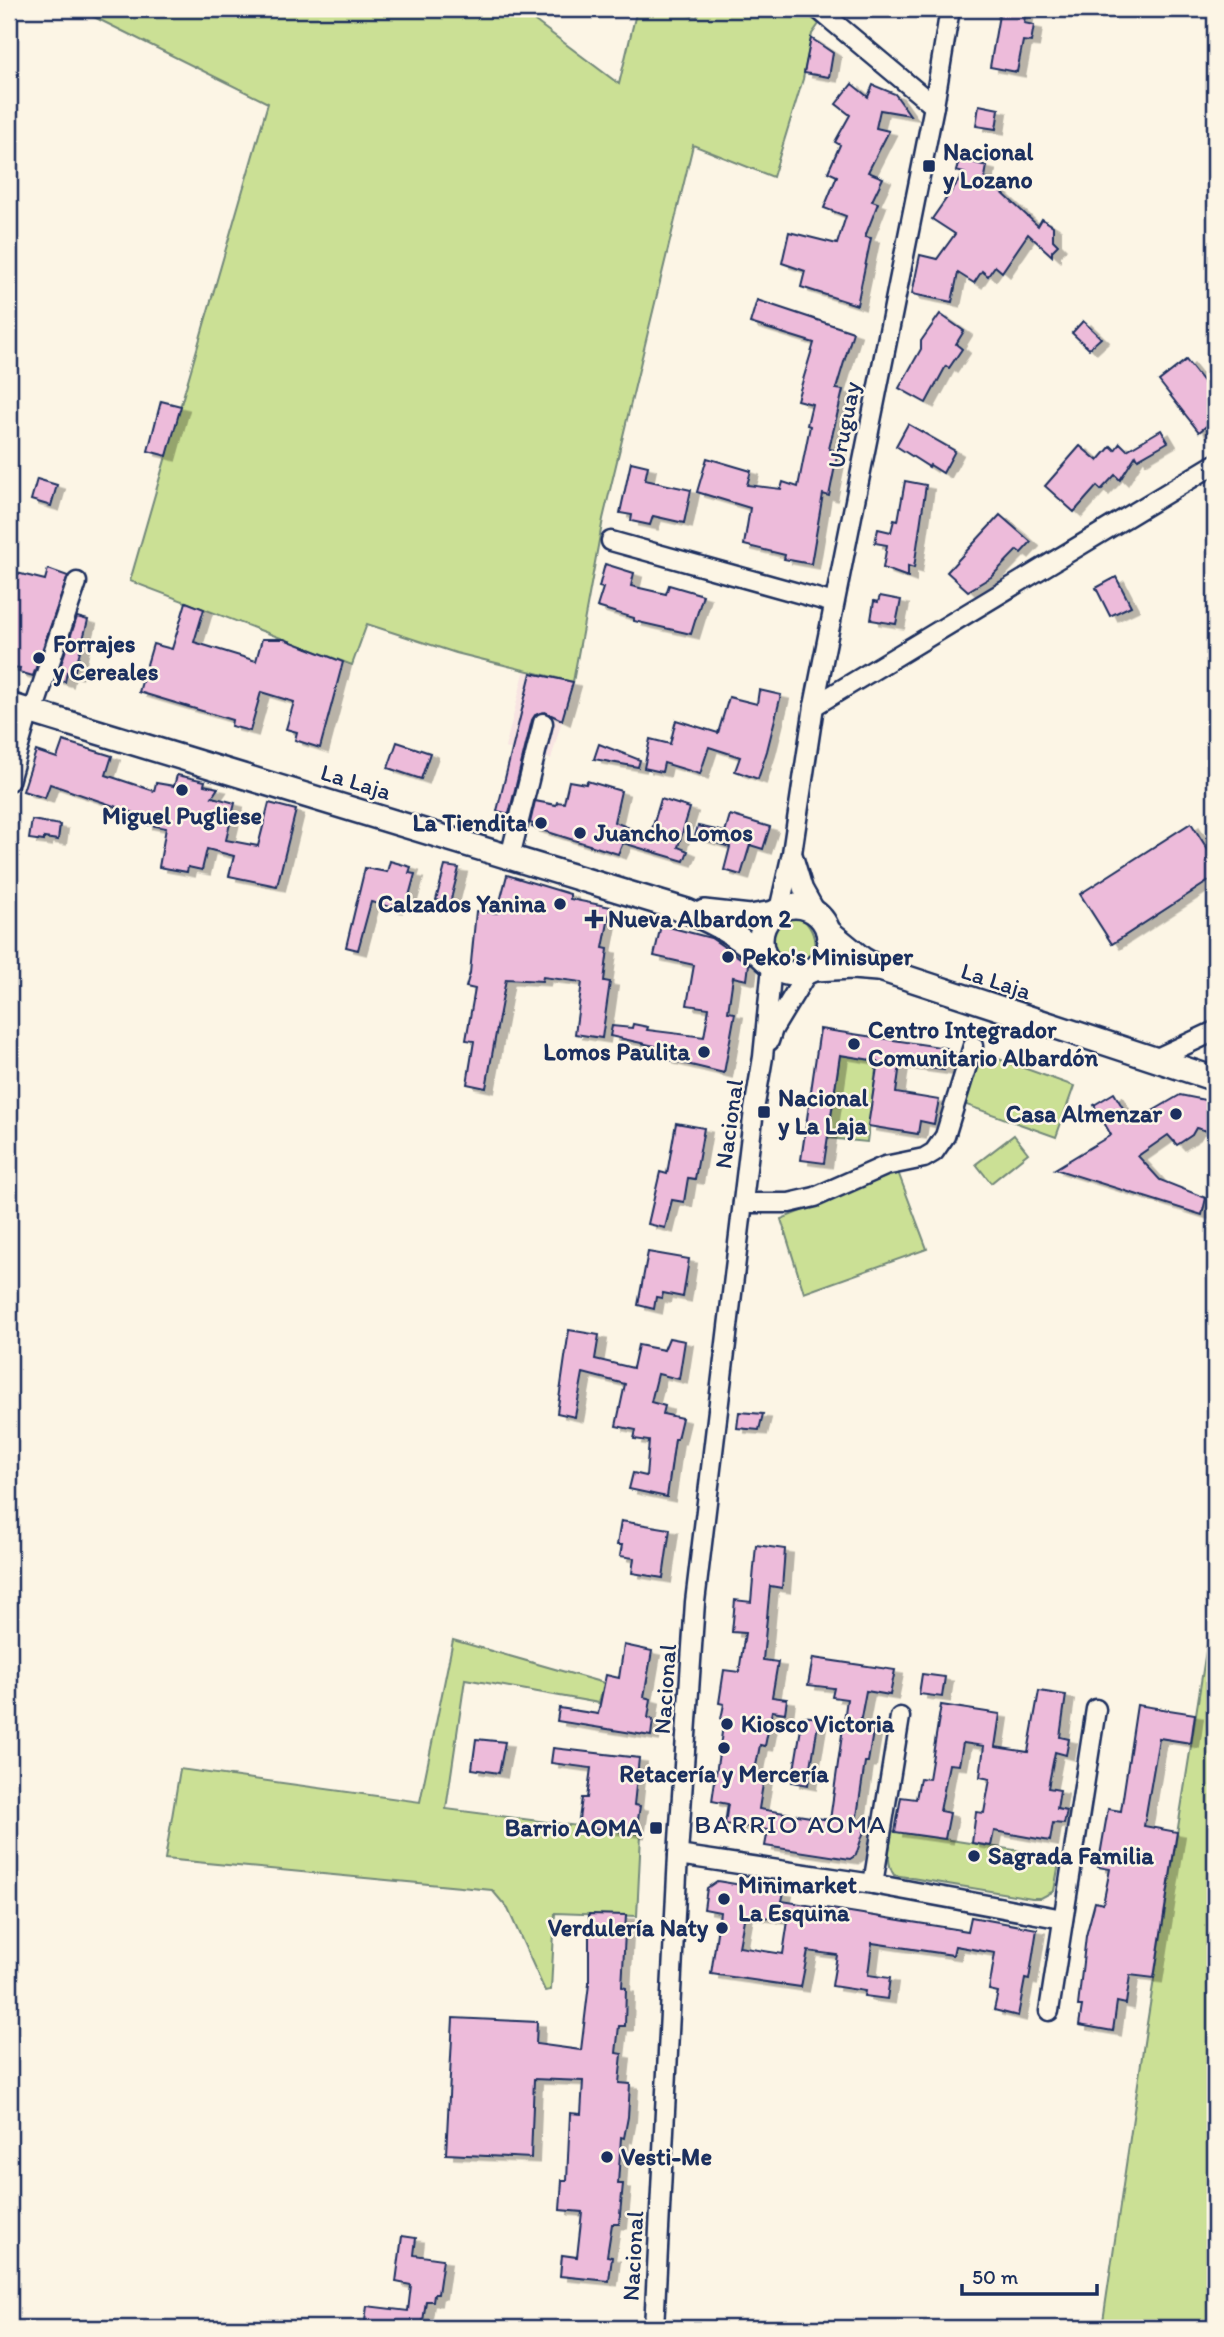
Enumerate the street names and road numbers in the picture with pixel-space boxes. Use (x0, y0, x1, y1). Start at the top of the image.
street label: Uruguay (821, 378, 866, 471)
street label: La Laja (317, 757, 395, 806)
street label: La Laja (957, 956, 1036, 1006)
street label: Nacional (708, 1077, 749, 1171)
street label: Nacional (647, 1643, 682, 1735)
street label: Nacional (616, 2210, 649, 2302)

